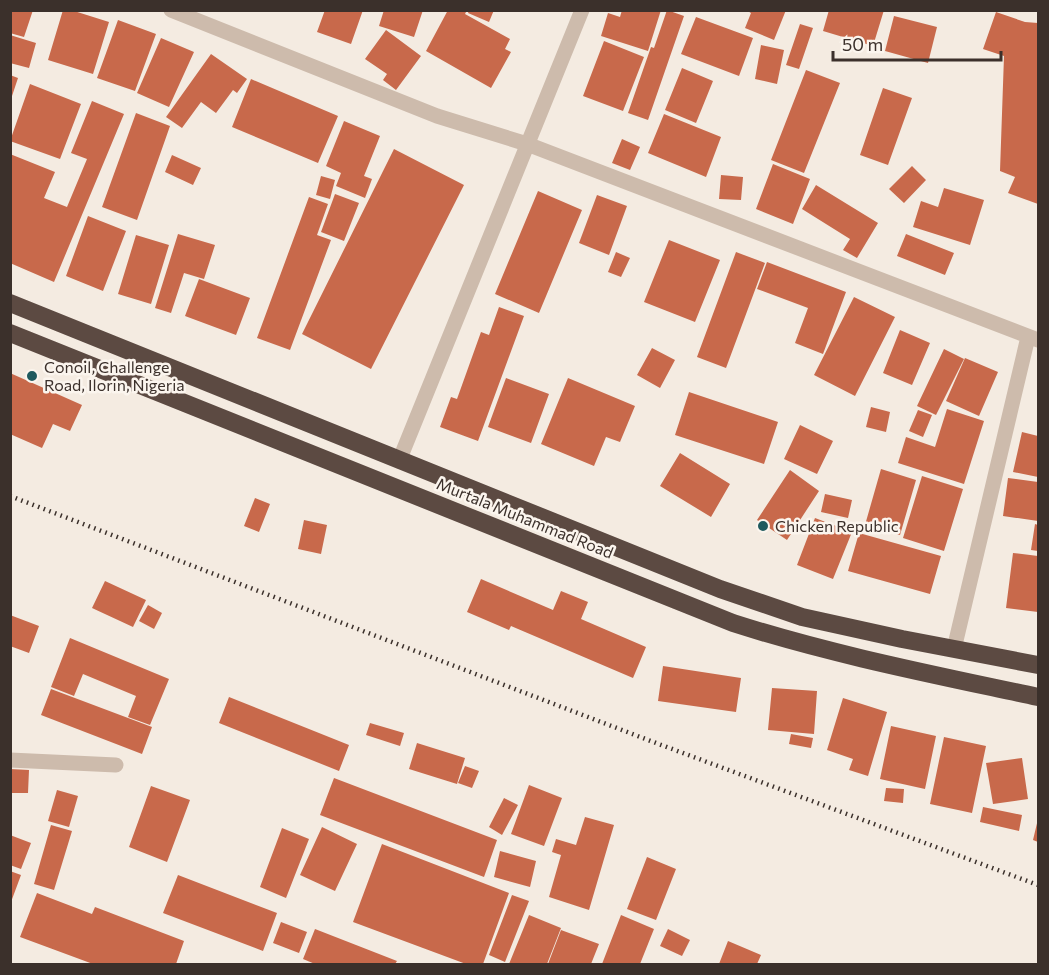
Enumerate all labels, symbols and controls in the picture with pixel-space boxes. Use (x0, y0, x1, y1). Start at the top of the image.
scale bar (833, 24, 1001, 62)
text: 50 m (842, 33, 883, 55)
place label: Conoil, Challenge Road, Ilorin, Nigeria (44, 357, 185, 394)
marker: Conoil, Challenge Road, Ilorin, Nigeria (25, 369, 39, 383)
street label: Murtala Muhammad Road (434, 473, 616, 562)
place label: Chicken Republic (775, 516, 899, 535)
marker: Chicken Republic (756, 519, 770, 533)

